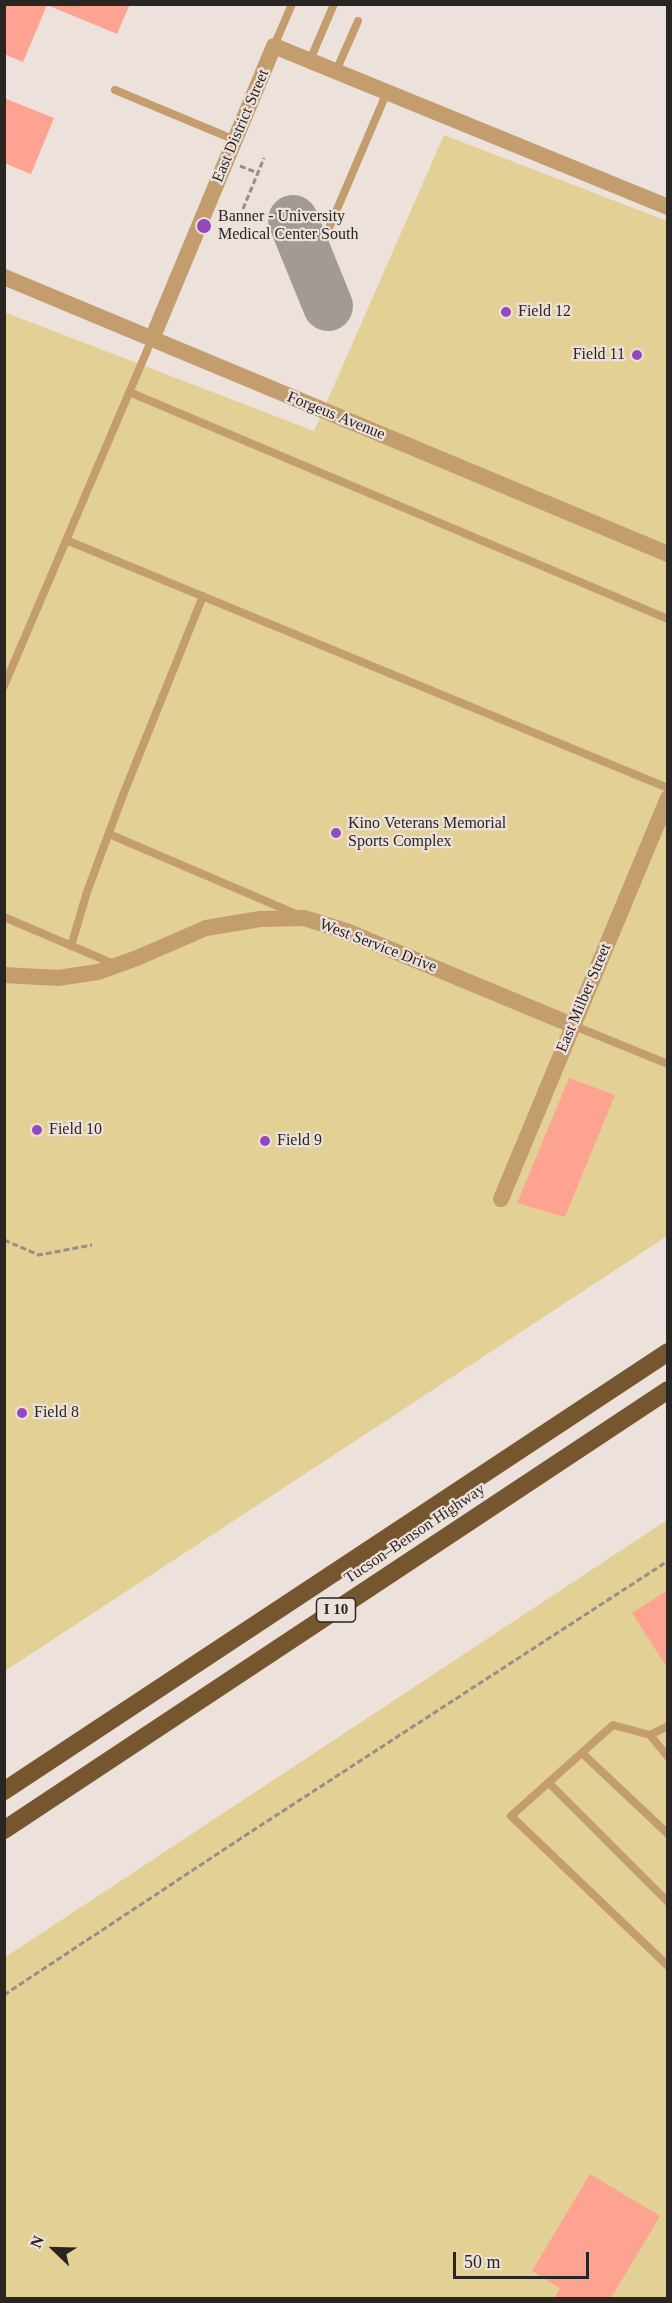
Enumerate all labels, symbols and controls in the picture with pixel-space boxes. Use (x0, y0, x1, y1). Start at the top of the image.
street label: East District Street (209, 67, 273, 185)
place label: Banner - University Medical Center South (218, 207, 358, 245)
marker: Banner - University Medical Center South (195, 217, 213, 235)
place label: Field 12 (518, 302, 571, 322)
marker: Field 12 (499, 305, 513, 319)
place label: Field 11 (573, 345, 625, 365)
marker: Field 11 (630, 348, 644, 362)
street label: Forgeus Avenue (284, 388, 388, 444)
place label: Kino Veterans Memorial Sports Complex (348, 814, 506, 852)
marker: Kino Veterans Memorial Sports Complex (329, 826, 343, 840)
street label: West Service Drive (317, 915, 439, 977)
street label: East Milber Street (552, 941, 616, 1055)
place label: Field 10 (49, 1120, 102, 1140)
marker: Field 10 (30, 1123, 44, 1137)
place label: Field 9 (277, 1131, 322, 1151)
marker: Field 9 (258, 1134, 272, 1148)
place label: Field 8 (34, 1403, 79, 1423)
marker: Field 8 (15, 1406, 29, 1420)
street label: Tucson–Benson Highway (341, 1480, 489, 1588)
road number: I 10 (316, 1598, 356, 1622)
north arrow (24, 2219, 84, 2279)
text: N (27, 2233, 47, 2250)
scale bar (456, 2240, 592, 2278)
text: 50 m (464, 2252, 501, 2272)

